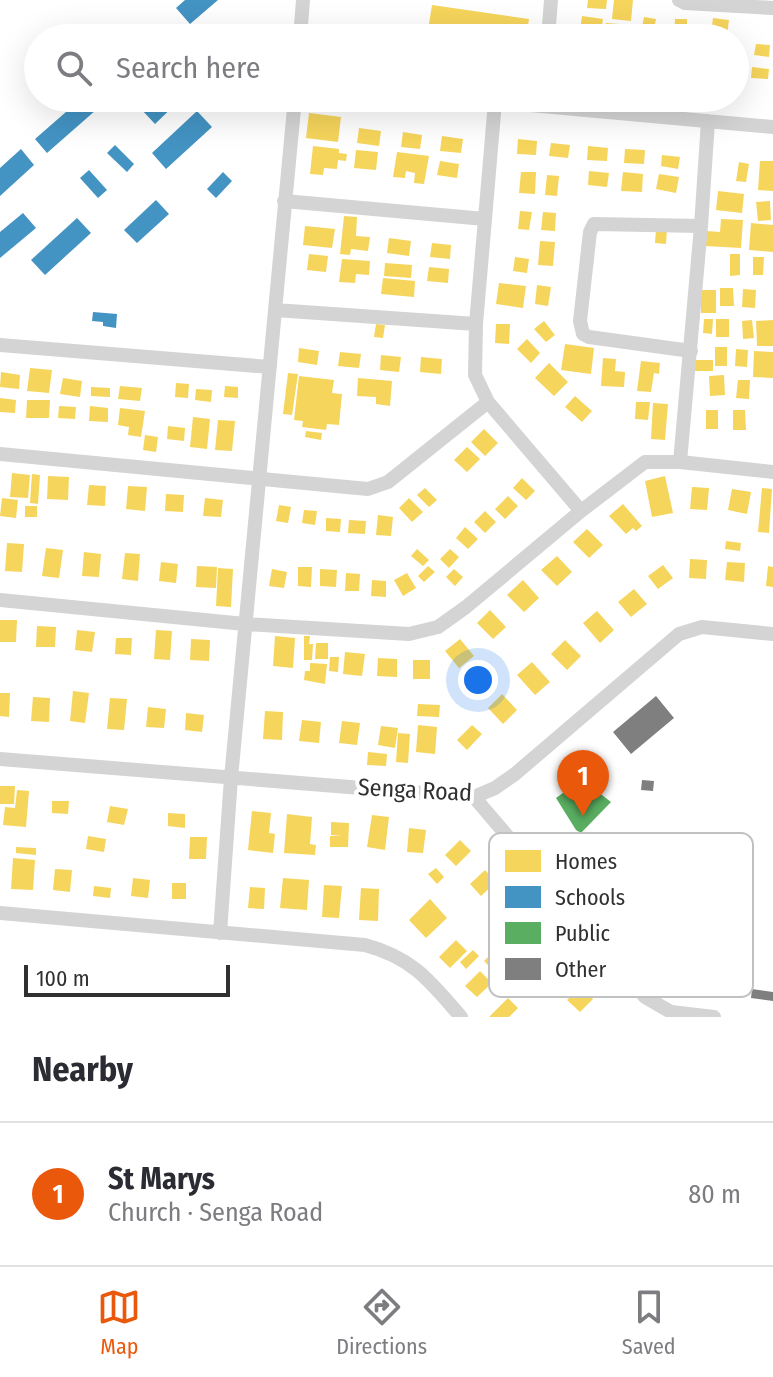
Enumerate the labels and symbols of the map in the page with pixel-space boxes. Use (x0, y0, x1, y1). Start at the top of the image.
your location (458, 660, 498, 700)
pin: 1 (557, 750, 609, 816)
street label: Senga Road (357, 773, 473, 807)
legend (489, 833, 753, 997)
text: Homes (555, 848, 617, 875)
text: Schools (555, 884, 625, 911)
text: Public (555, 920, 611, 947)
text: Other (555, 956, 606, 983)
scale bar (24, 961, 230, 997)

